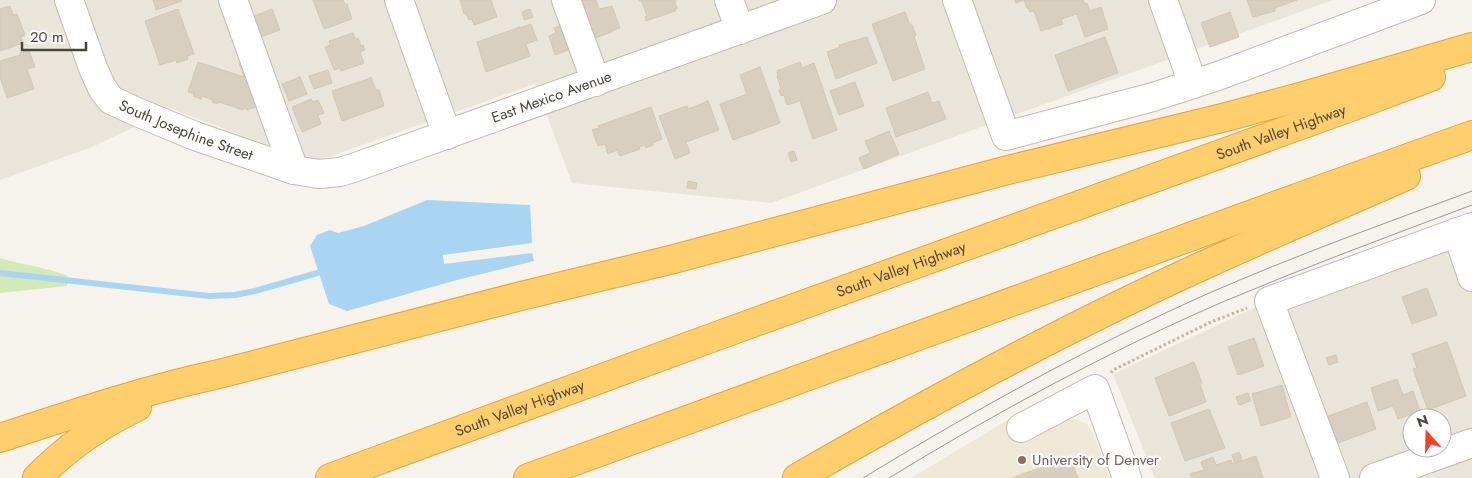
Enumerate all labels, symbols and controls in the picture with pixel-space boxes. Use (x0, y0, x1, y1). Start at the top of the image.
scale bar (22, 20, 86, 52)
text: 20 m (30, 26, 64, 48)
street label: East Mexico Avenue (488, 65, 615, 129)
street label: South Josephine Street (115, 94, 256, 166)
street label: South Valley Highway (1213, 99, 1349, 166)
street label: South Valley Highway (833, 236, 969, 303)
street label: South Valley Highway (452, 374, 588, 442)
north arrow (1402, 408, 1452, 458)
text: N (1414, 409, 1431, 432)
place label: University of Denver (1032, 449, 1160, 471)
marker: University of Denver (1016, 454, 1028, 466)

